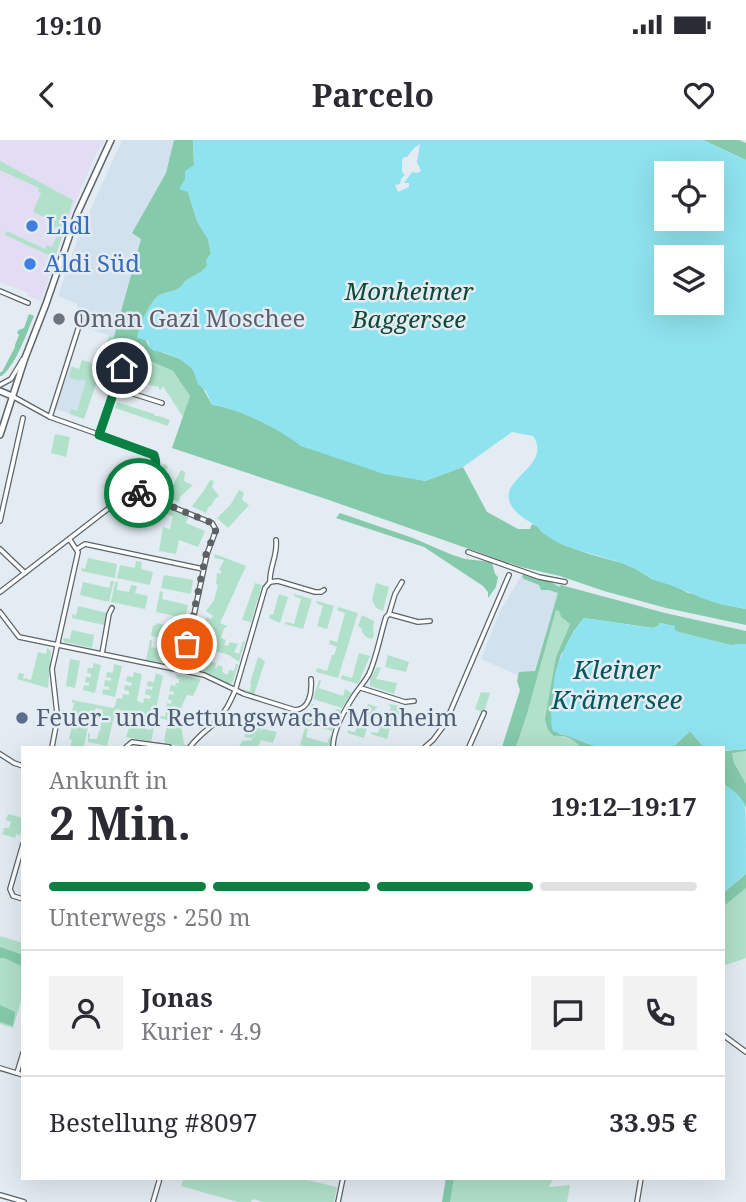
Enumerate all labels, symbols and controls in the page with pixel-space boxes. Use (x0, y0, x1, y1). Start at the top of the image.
text: 19:10 (35, 7, 102, 43)
text: Parcelo (312, 73, 434, 116)
icon: back (28, 76, 66, 114)
icon: heart (680, 76, 718, 114)
map controls (654, 161, 724, 315)
button: locate (654, 161, 724, 231)
place label: Lidl (46, 208, 91, 241)
marker: Lidl (24, 218, 40, 234)
button: layers (654, 245, 724, 315)
place label: Aldi Süd (44, 246, 140, 279)
marker: Aldi Süd (22, 256, 38, 272)
park label: Monheimer Baggersee (344, 274, 474, 335)
place label: Oman Gazi Moschee (73, 301, 305, 334)
marker: Oman Gazi Moschee (51, 311, 67, 327)
pin (92, 338, 152, 398)
icon: home (103, 349, 141, 387)
courier (104, 458, 174, 528)
icon: bike (120, 474, 158, 512)
pin (157, 614, 217, 674)
icon: bag (168, 625, 206, 663)
water label: Kleiner Krämersee (551, 651, 683, 717)
place label: Feuer- und Rettungswache Monheim (36, 700, 458, 733)
marker: Feuer- und Rettungswache Monheim (14, 710, 30, 726)
text: Ankunft in (49, 764, 168, 796)
text: 19:12–19:17 (551, 788, 697, 824)
text: 2 Min. (49, 791, 191, 853)
text: Unterwegs · 250 m (49, 901, 250, 933)
button: person (49, 976, 123, 1050)
button: chat (531, 976, 605, 1050)
button: phone (623, 976, 697, 1050)
text: Jonas (141, 979, 213, 1015)
text: Kurier · 4.9 (141, 1015, 262, 1047)
text: Bestellung #8097 (49, 1104, 258, 1140)
text: 33.95 € (609, 1104, 697, 1140)

